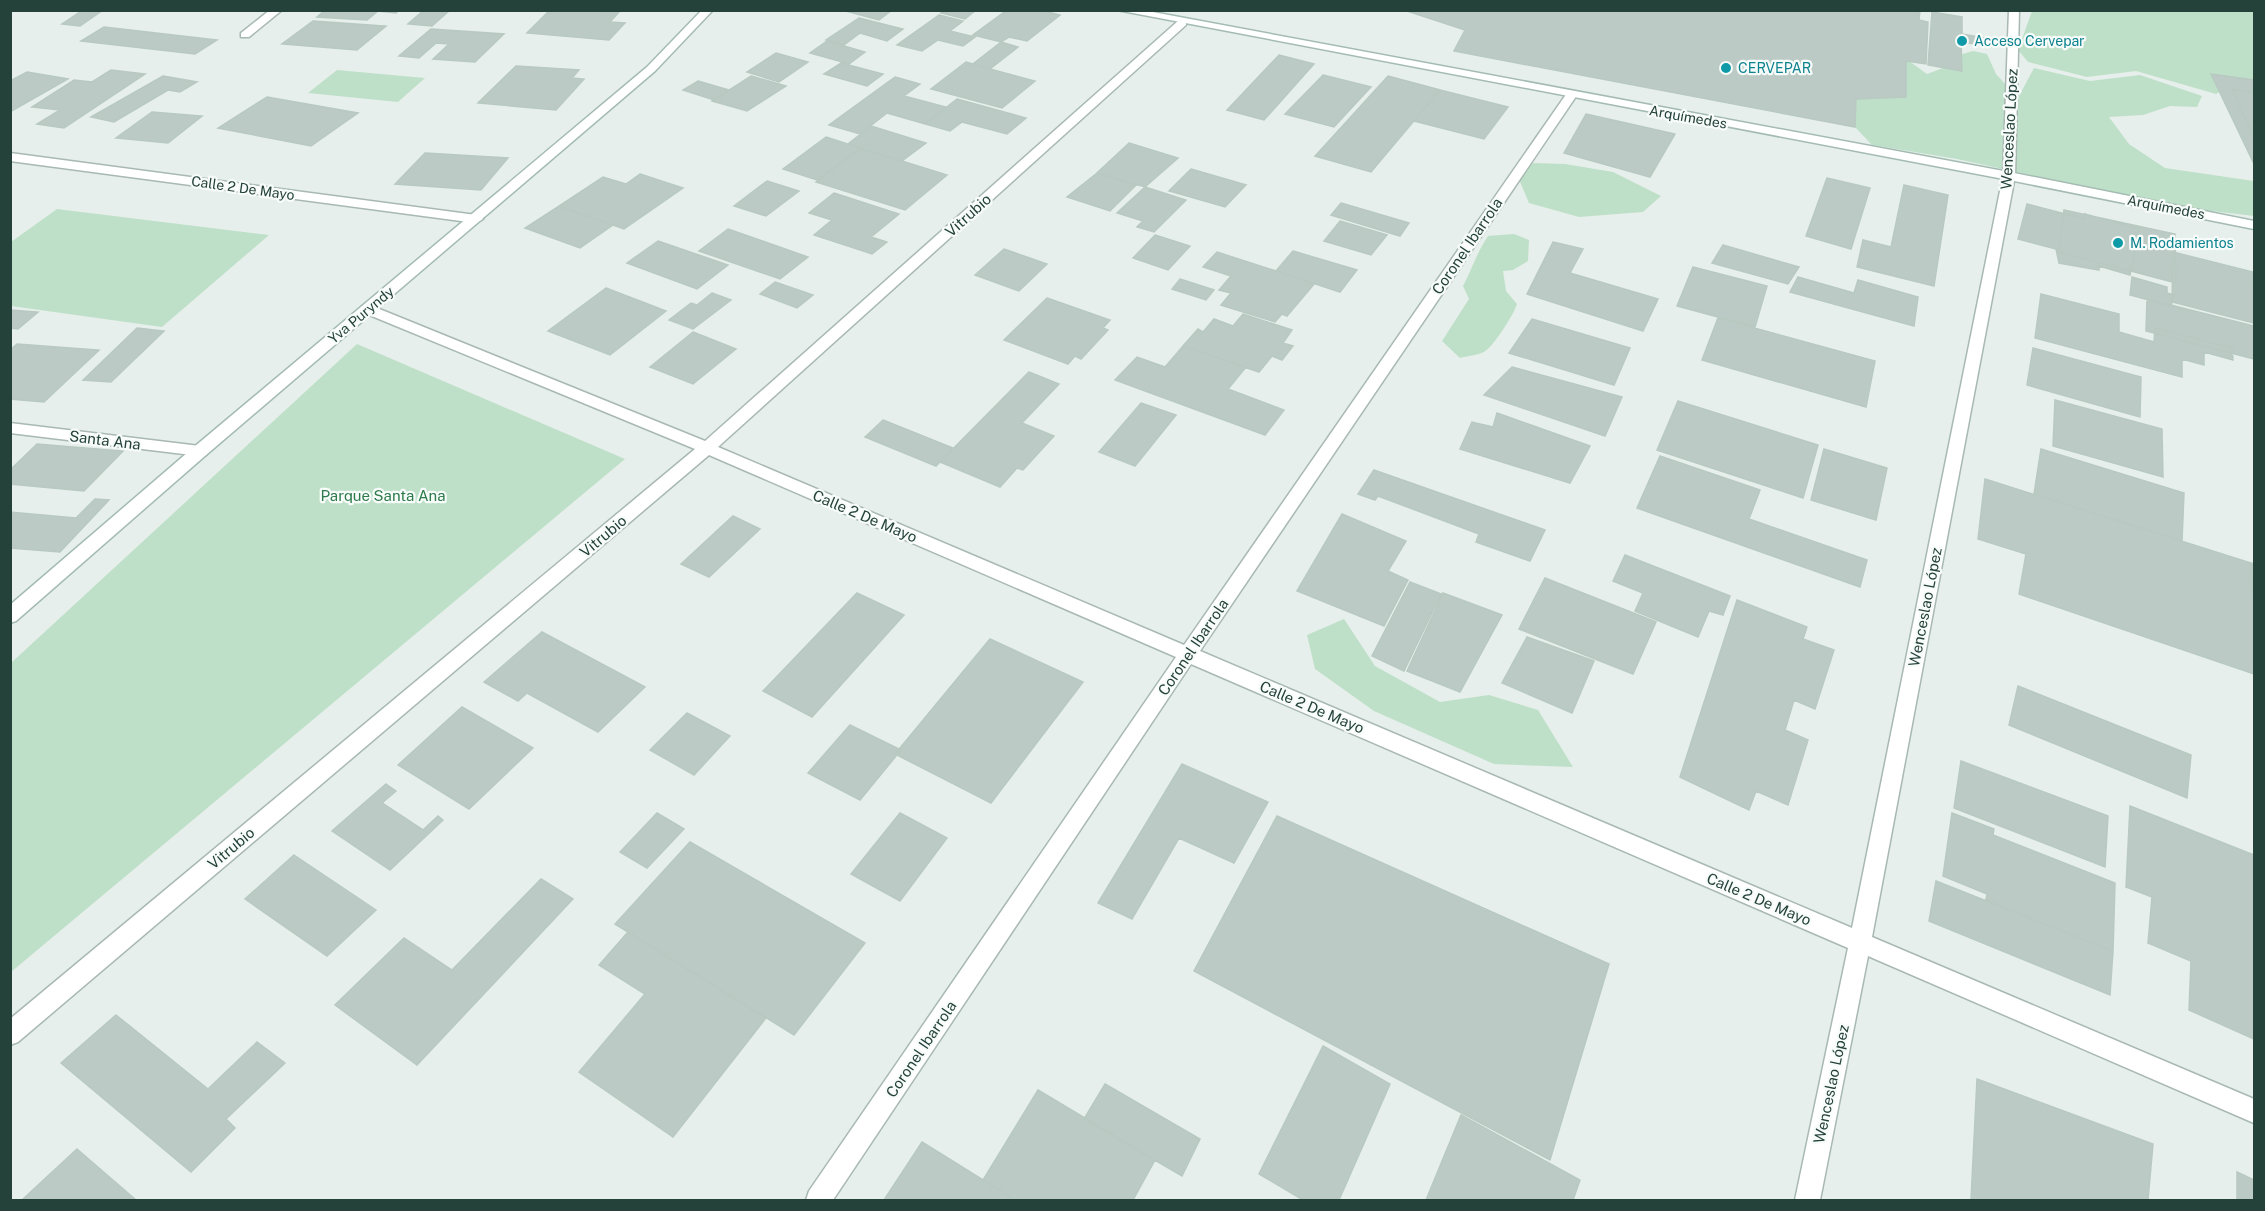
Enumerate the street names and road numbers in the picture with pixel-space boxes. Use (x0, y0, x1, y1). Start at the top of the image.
street label: Wenceslao López (1997, 68, 2021, 190)
street label: Arquímedes (1648, 102, 1728, 132)
street label: Calle 2 De Mayo (190, 173, 296, 203)
street label: Vitrubio (942, 190, 994, 240)
street label: Arquímedes (2126, 192, 2206, 222)
street label: Coronel Ibarrola (1428, 195, 1506, 297)
street label: Yva Puryndy (325, 283, 397, 347)
street label: Santa Ana (68, 427, 142, 453)
street label: Calle 2 De Mayo (810, 486, 920, 546)
street label: Vitrubio (576, 512, 630, 560)
street label: Wenceslao López (1905, 546, 1945, 668)
street label: Coronel Ibarrola (1154, 596, 1232, 698)
street label: Calle 2 De Mayo (1257, 677, 1367, 737)
street label: Vitrubio (204, 824, 258, 872)
street label: Calle 2 De Mayo (1704, 869, 1814, 929)
street label: Coronel Ibarrola (882, 998, 960, 1100)
street label: Wenceslao López (1810, 1023, 1852, 1145)

